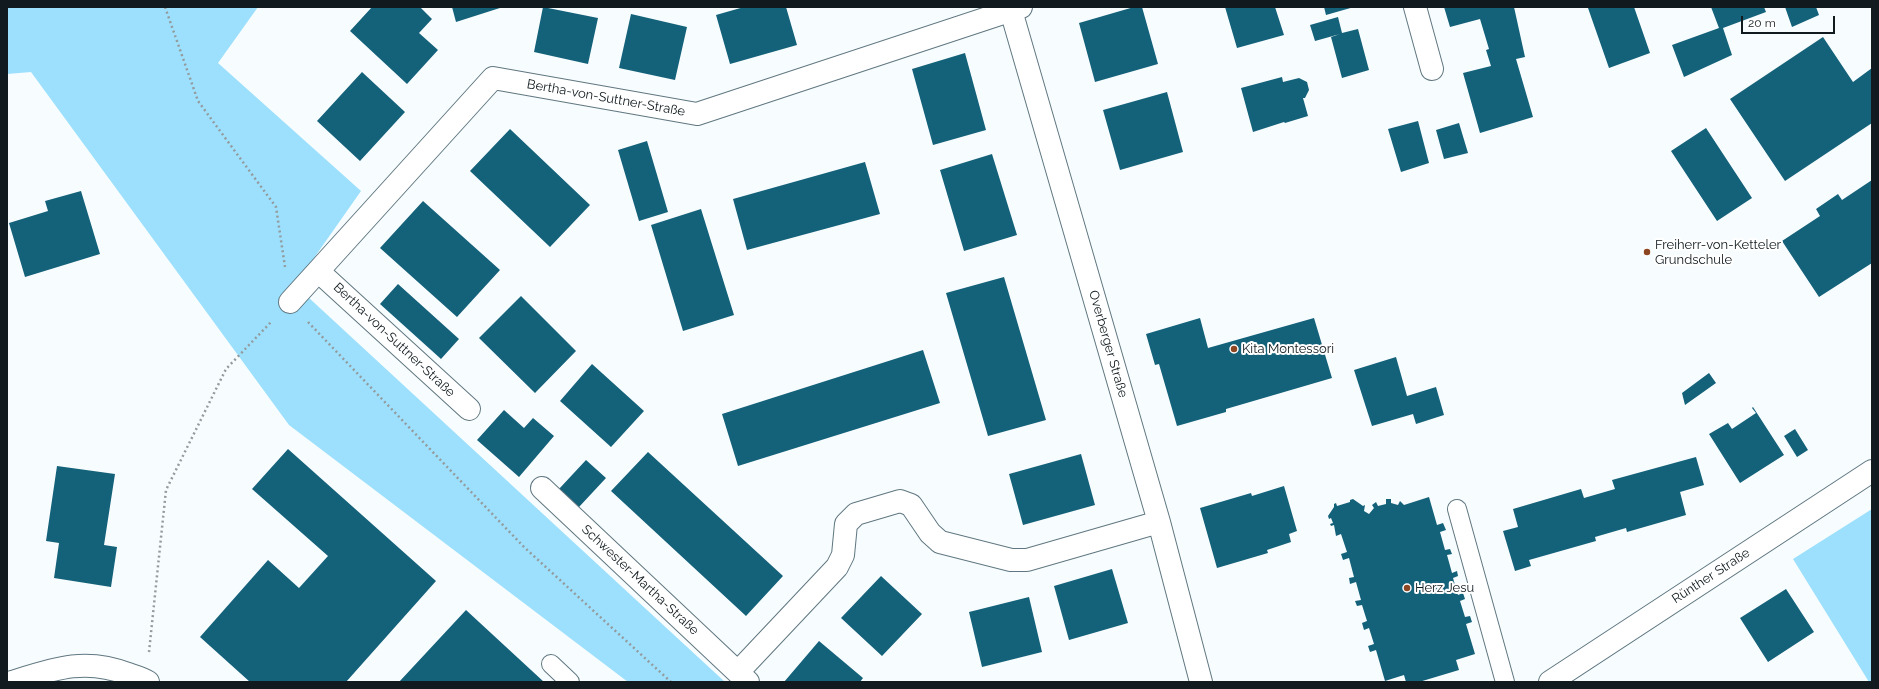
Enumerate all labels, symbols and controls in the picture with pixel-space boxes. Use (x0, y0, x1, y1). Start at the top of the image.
scale bar (1743, 8, 1837, 34)
text: 20 m (1748, 16, 1776, 30)
street label: Bertha-von-Suttner-Straße (526, 76, 686, 120)
place label: Freiherr-von-Ketteler Grundschule (1655, 237, 1781, 268)
marker: Freiherr-von-Ketteler Grundschule (1642, 247, 1652, 257)
street label: Bertha-von-Suttner-Straße (330, 280, 458, 400)
street label: Overberger Straße (1085, 289, 1131, 399)
place label: Kita Montessori (1242, 341, 1334, 357)
marker: Kita Montessori (1229, 344, 1239, 354)
street label: Schwester-Martha-Straße (578, 522, 702, 638)
street label: Rünther Straße (1669, 545, 1753, 607)
place label: Herz Jesu (1415, 580, 1474, 596)
marker: Herz Jesu (1402, 583, 1412, 593)

